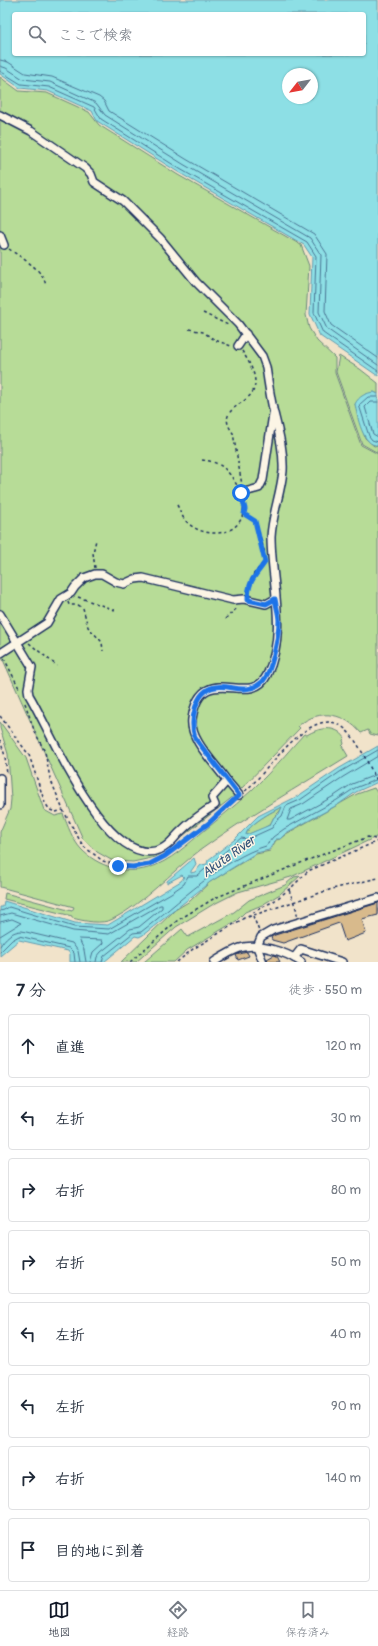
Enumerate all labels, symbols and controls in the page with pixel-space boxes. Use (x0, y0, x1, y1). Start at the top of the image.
search box (12, 12, 366, 56)
icon: search (26, 23, 48, 45)
text: ここで検索 (58, 26, 133, 45)
north arrow (282, 68, 318, 104)
route start (232, 484, 250, 502)
water label: Akuta River (199, 831, 260, 881)
route end (109, 857, 127, 875)
text: 7 分 (16, 980, 46, 1001)
text: 徒歩 · 550 m (289, 982, 362, 998)
icon: ahead (17, 1035, 39, 1057)
text: 直進 (55, 1038, 85, 1057)
text: 120 m (325, 1038, 361, 1054)
icon: left (17, 1107, 39, 1129)
text: 左折 (55, 1110, 85, 1129)
text: 30 m (331, 1110, 361, 1126)
icon: right (17, 1179, 39, 1201)
text: 右折 (55, 1182, 85, 1201)
text: 80 m (331, 1182, 361, 1198)
icon: right (17, 1251, 39, 1273)
text: 右折 (55, 1254, 85, 1273)
text: 50 m (331, 1254, 361, 1270)
icon: left (17, 1323, 39, 1345)
text: 左折 (55, 1326, 85, 1345)
text: 40 m (330, 1326, 361, 1342)
icon: left (17, 1395, 39, 1417)
text: 左折 (55, 1398, 85, 1417)
text: 90 m (331, 1398, 361, 1414)
icon: right (17, 1467, 39, 1489)
text: 右折 (55, 1470, 85, 1489)
text: 140 m (325, 1470, 361, 1486)
icon: arrive (17, 1539, 39, 1561)
text: 目的地に到着 (55, 1542, 145, 1561)
tab: 地図 (48, 1599, 70, 1639)
tab: 経路 (167, 1599, 189, 1639)
tab: 保存済み (286, 1599, 330, 1639)

